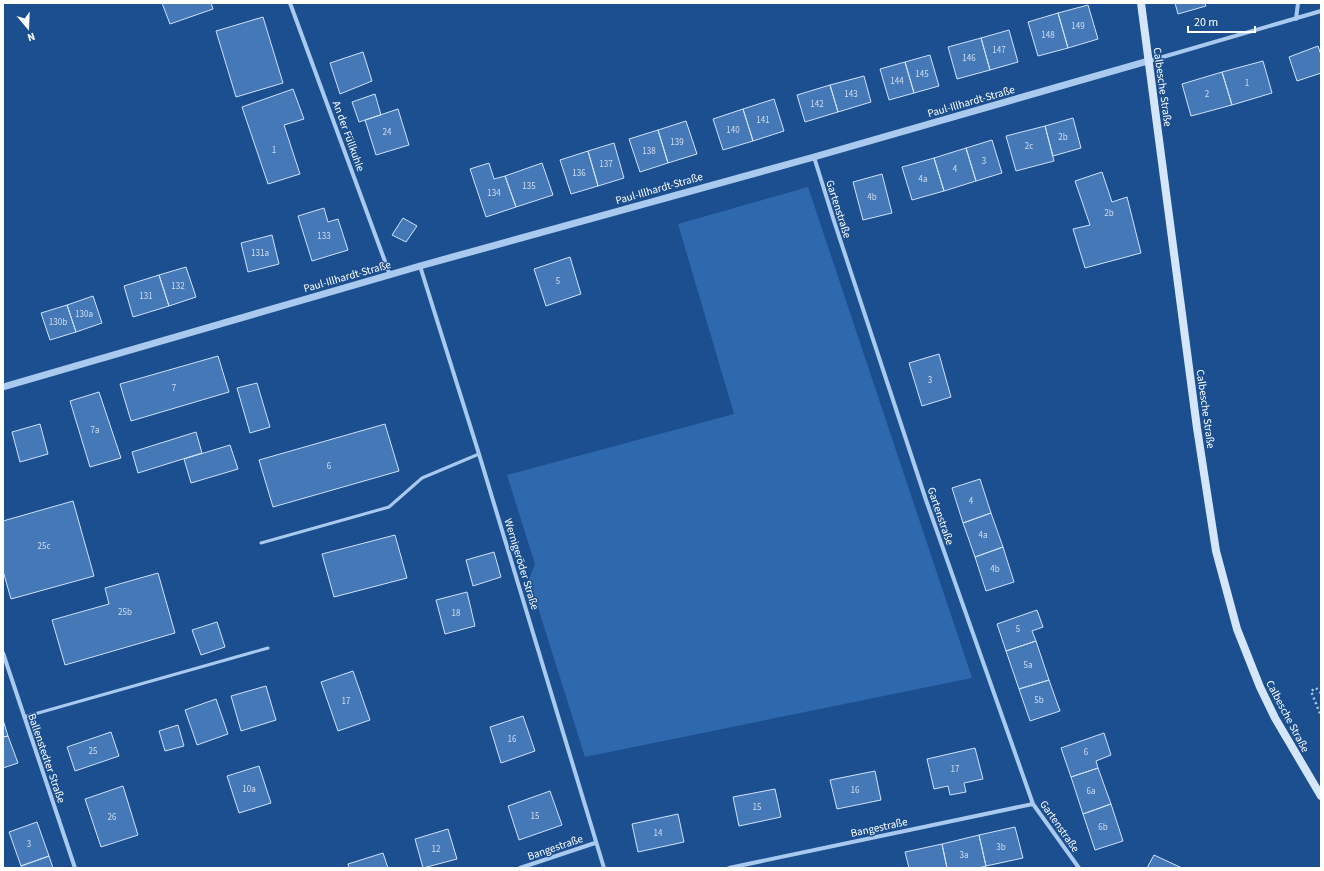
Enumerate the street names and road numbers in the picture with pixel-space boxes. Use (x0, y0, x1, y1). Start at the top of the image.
street label: Calbesche Straße (1150, 47, 1176, 128)
street label: Paul-Illhardt-Straße (926, 82, 1017, 121)
street label: An der Füllkuhle (329, 99, 368, 174)
street label: Paul-Illhardt-Straße (614, 169, 705, 208)
street label: Gartenstraße (822, 178, 855, 241)
street label: Paul-Illhardt-Straße (302, 257, 393, 296)
street label: Calbesche Straße (1193, 369, 1219, 450)
street label: Gartenstraße (924, 485, 958, 548)
street label: Wernigeröder Straße (500, 517, 543, 612)
street label: Calbesche Straße (1262, 678, 1313, 755)
street label: Ballenstedter Straße (24, 711, 69, 805)
street label: Gartenstraße (1036, 797, 1083, 856)
street label: Bangestraße (849, 814, 909, 841)
street label: Bangestraße (525, 831, 585, 864)

